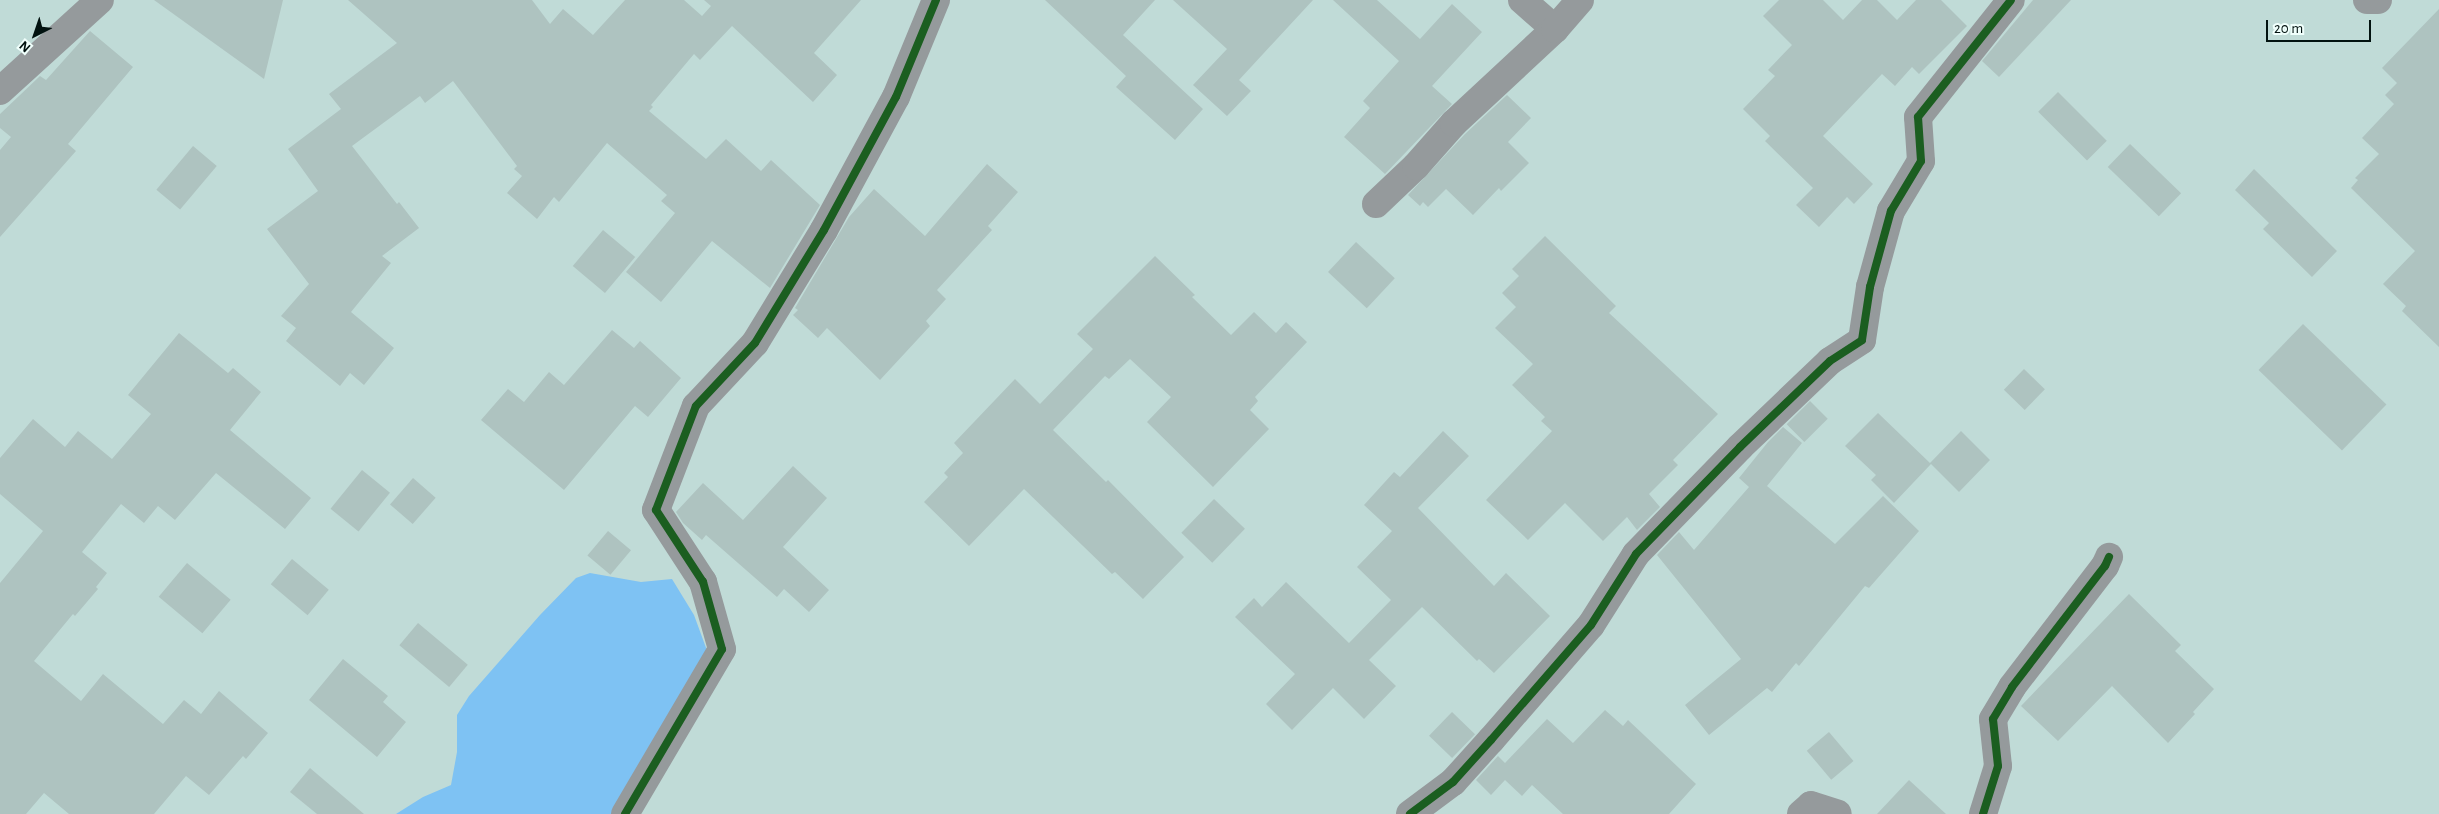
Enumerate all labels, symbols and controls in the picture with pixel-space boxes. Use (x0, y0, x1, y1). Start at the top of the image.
north arrow (10, 10, 60, 60)
scale bar (2269, 10, 2374, 42)
text: 20 m (2274, 21, 2303, 36)
text: N (17, 38, 33, 55)

